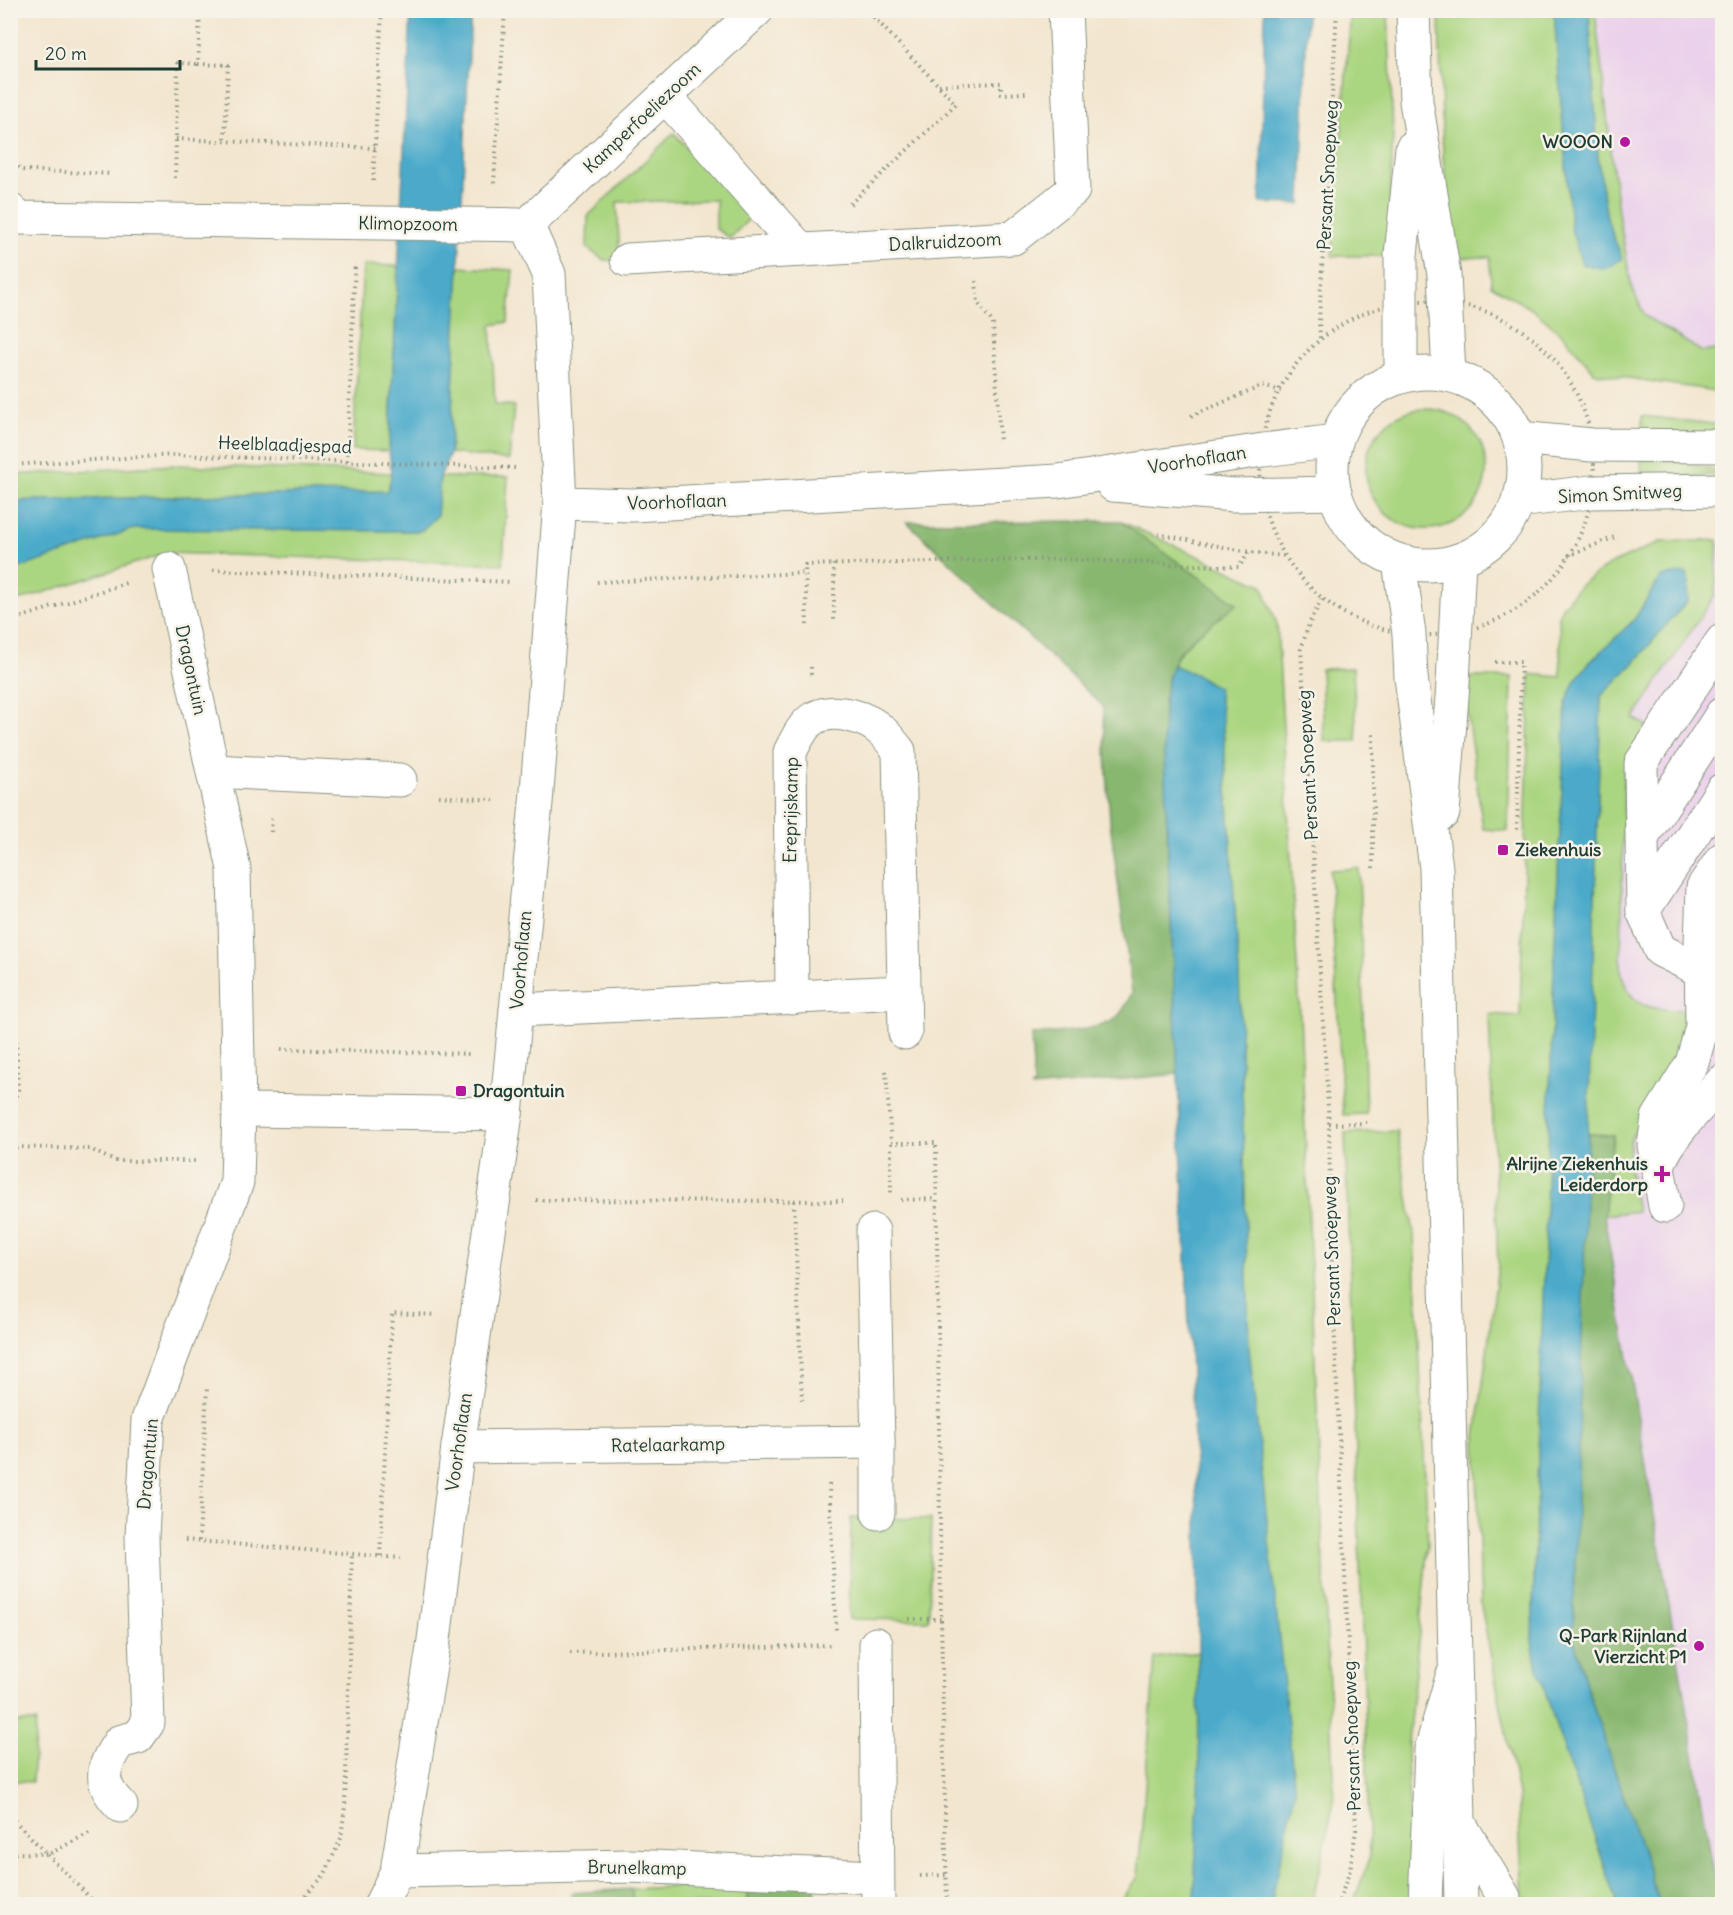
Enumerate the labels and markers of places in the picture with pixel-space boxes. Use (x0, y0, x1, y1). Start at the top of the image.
place label: WOOON (1542, 130, 1613, 153)
marker: WOOON (1618, 135, 1632, 149)
place label: Ziekenhuis (1515, 838, 1601, 861)
marker: Ziekenhuis (1496, 843, 1510, 857)
place label: Dragontuin (473, 1079, 565, 1102)
marker: Dragontuin (454, 1084, 468, 1098)
place label: Alrijne Ziekenhuis Leiderdorp (1506, 1152, 1648, 1196)
marker: Alrijne Ziekenhuis Leiderdorp (1653, 1165, 1671, 1183)
place label: Q-Park Rijnland Vierzicht P1 (1559, 1624, 1687, 1668)
marker: Q-Park Rijnland Vierzicht P1 (1692, 1639, 1706, 1653)

